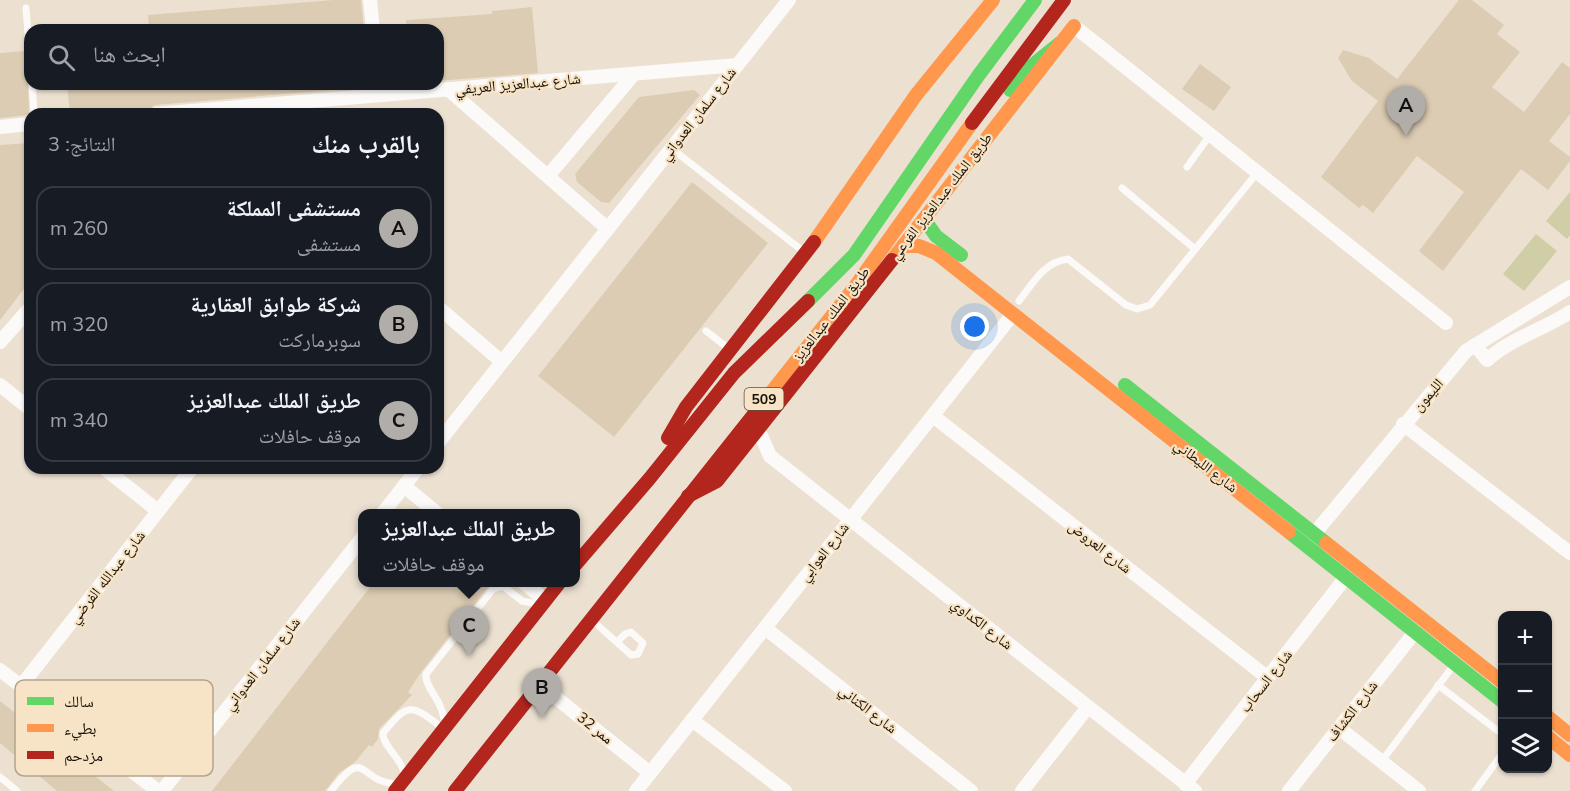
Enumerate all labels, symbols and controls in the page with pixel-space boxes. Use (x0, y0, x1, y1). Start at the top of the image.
search box (24, 24, 444, 90)
text: ابحث هنا (93, 40, 166, 70)
icon: search (45, 41, 78, 74)
street label: شارع سلمان العدواني (655, 63, 742, 166)
street label: شارع عبدالعزيز العريفي (454, 69, 582, 101)
pin: A (1386, 86, 1426, 136)
text: بالقرب منك (312, 127, 420, 162)
street label: طريق الملك عبدالعزيز الفرعي (885, 128, 998, 265)
text: النتائج: 3 (48, 131, 116, 158)
text: مستشفى المملكة (227, 194, 361, 224)
text: 260 m (50, 215, 108, 242)
text: A (391, 215, 406, 242)
text: مستشفى (297, 231, 361, 258)
street label: طريق الملك عبدالعزيز (787, 262, 874, 366)
text: شركة طوابق العقارية (190, 290, 361, 320)
text: 320 m (50, 311, 108, 338)
text: B (392, 311, 405, 338)
your location (960, 312, 989, 341)
text: سوبرماركت (278, 327, 361, 354)
street label: الليمون (1408, 374, 1448, 416)
text: طريق الملك عبدالعزيز (188, 386, 361, 416)
road number: 509 (744, 388, 783, 410)
text: 340 m (50, 407, 108, 434)
text: C (392, 407, 405, 434)
text: موقف حافلات (259, 423, 361, 450)
street label: شارع الليطاني (1169, 435, 1242, 499)
popup (358, 509, 580, 587)
text: طريق الملك عبدالعزيز (382, 514, 556, 544)
street label: شارع العروض (1064, 516, 1136, 578)
street label: شارع العوابي (794, 518, 855, 587)
street label: شارع عبدالله الفرضي (64, 526, 151, 629)
text: موقف حافلات (382, 551, 484, 578)
street label: شارع الكداوي (946, 594, 1017, 656)
pin: C (450, 606, 488, 656)
map controls (1498, 611, 1552, 773)
button: + (1498, 611, 1552, 665)
street label: شارع سلمان العدواني (219, 613, 306, 716)
street label: شارع السحاب (1235, 645, 1297, 716)
button: − (1498, 665, 1552, 719)
pin: B (522, 668, 562, 718)
street label: شارع الكشاف (1322, 676, 1382, 746)
legend (15, 680, 213, 776)
street label: شارع الكناني (834, 680, 901, 740)
text: سالك (64, 691, 94, 713)
street label: ممر 32 (573, 707, 617, 749)
text: بطيء (64, 718, 96, 741)
button: layers (1498, 719, 1552, 773)
text: مزدحم (64, 745, 103, 767)

